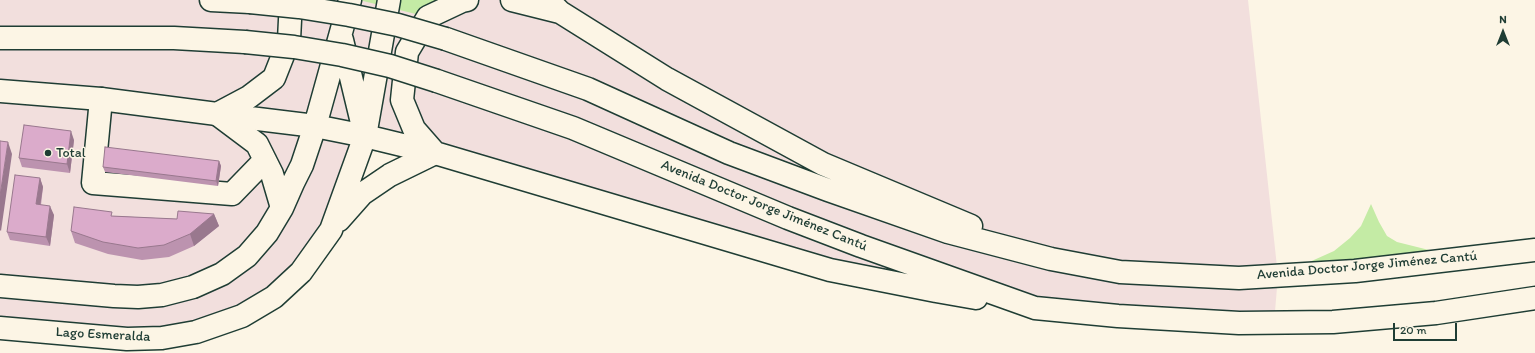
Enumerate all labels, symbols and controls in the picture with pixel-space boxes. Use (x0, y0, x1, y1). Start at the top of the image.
north arrow (1483, 12, 1523, 52)
text: N (1499, 13, 1507, 26)
place label: Total (56, 145, 86, 161)
marker: Total (43, 148, 53, 158)
street label: Avenida Doctor Jorge Jiménez Cantú (658, 157, 870, 255)
street label: Avenida Doctor Jorge Jiménez Cantú (1256, 248, 1478, 284)
scale bar (1395, 315, 1459, 341)
text: 20 m (1400, 323, 1427, 337)
street label: Lago Esmeralda (55, 324, 151, 346)

